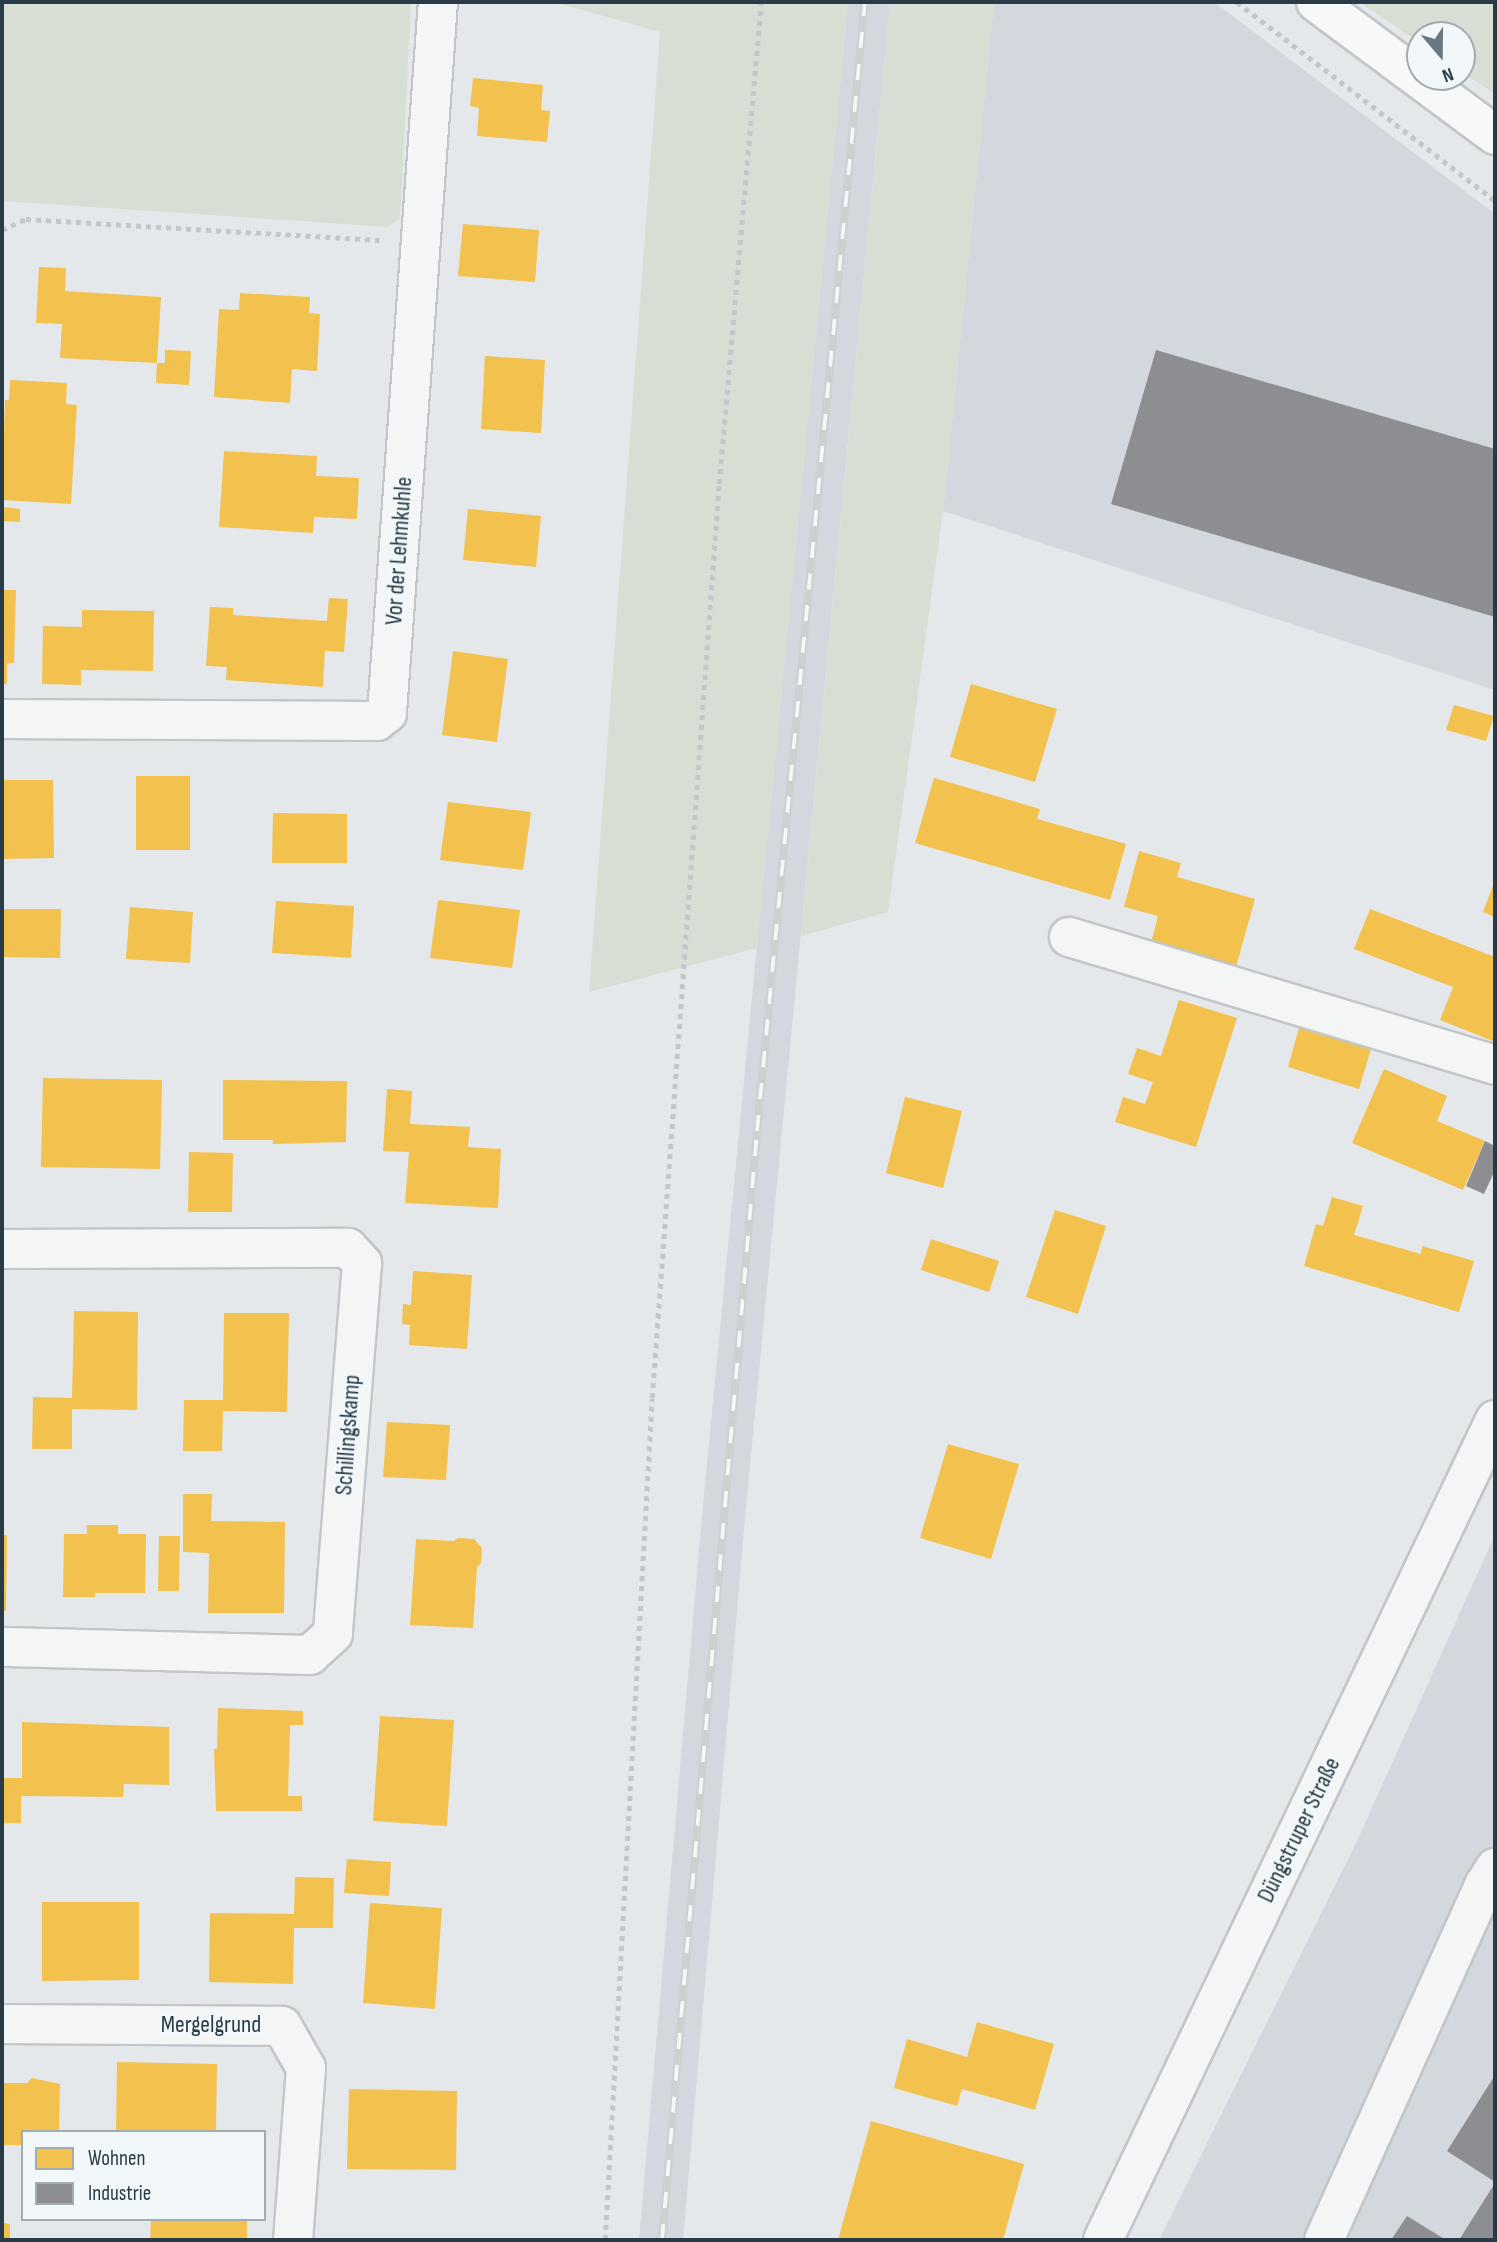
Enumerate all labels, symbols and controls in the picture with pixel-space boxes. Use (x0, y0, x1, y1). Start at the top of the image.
north arrow (1406, 21, 1476, 91)
text: N (1439, 62, 1456, 87)
street label: Vor der Lehmkuhle (379, 476, 419, 626)
street label: Schillingskamp (329, 1374, 367, 1496)
street label: Düngstruper Straße (1251, 1753, 1347, 1907)
street label: Mergelgrund (161, 2011, 261, 2039)
legend (21, 2130, 266, 2221)
text: Wohnen (88, 2146, 145, 2171)
text: Industrie (88, 2181, 151, 2206)

